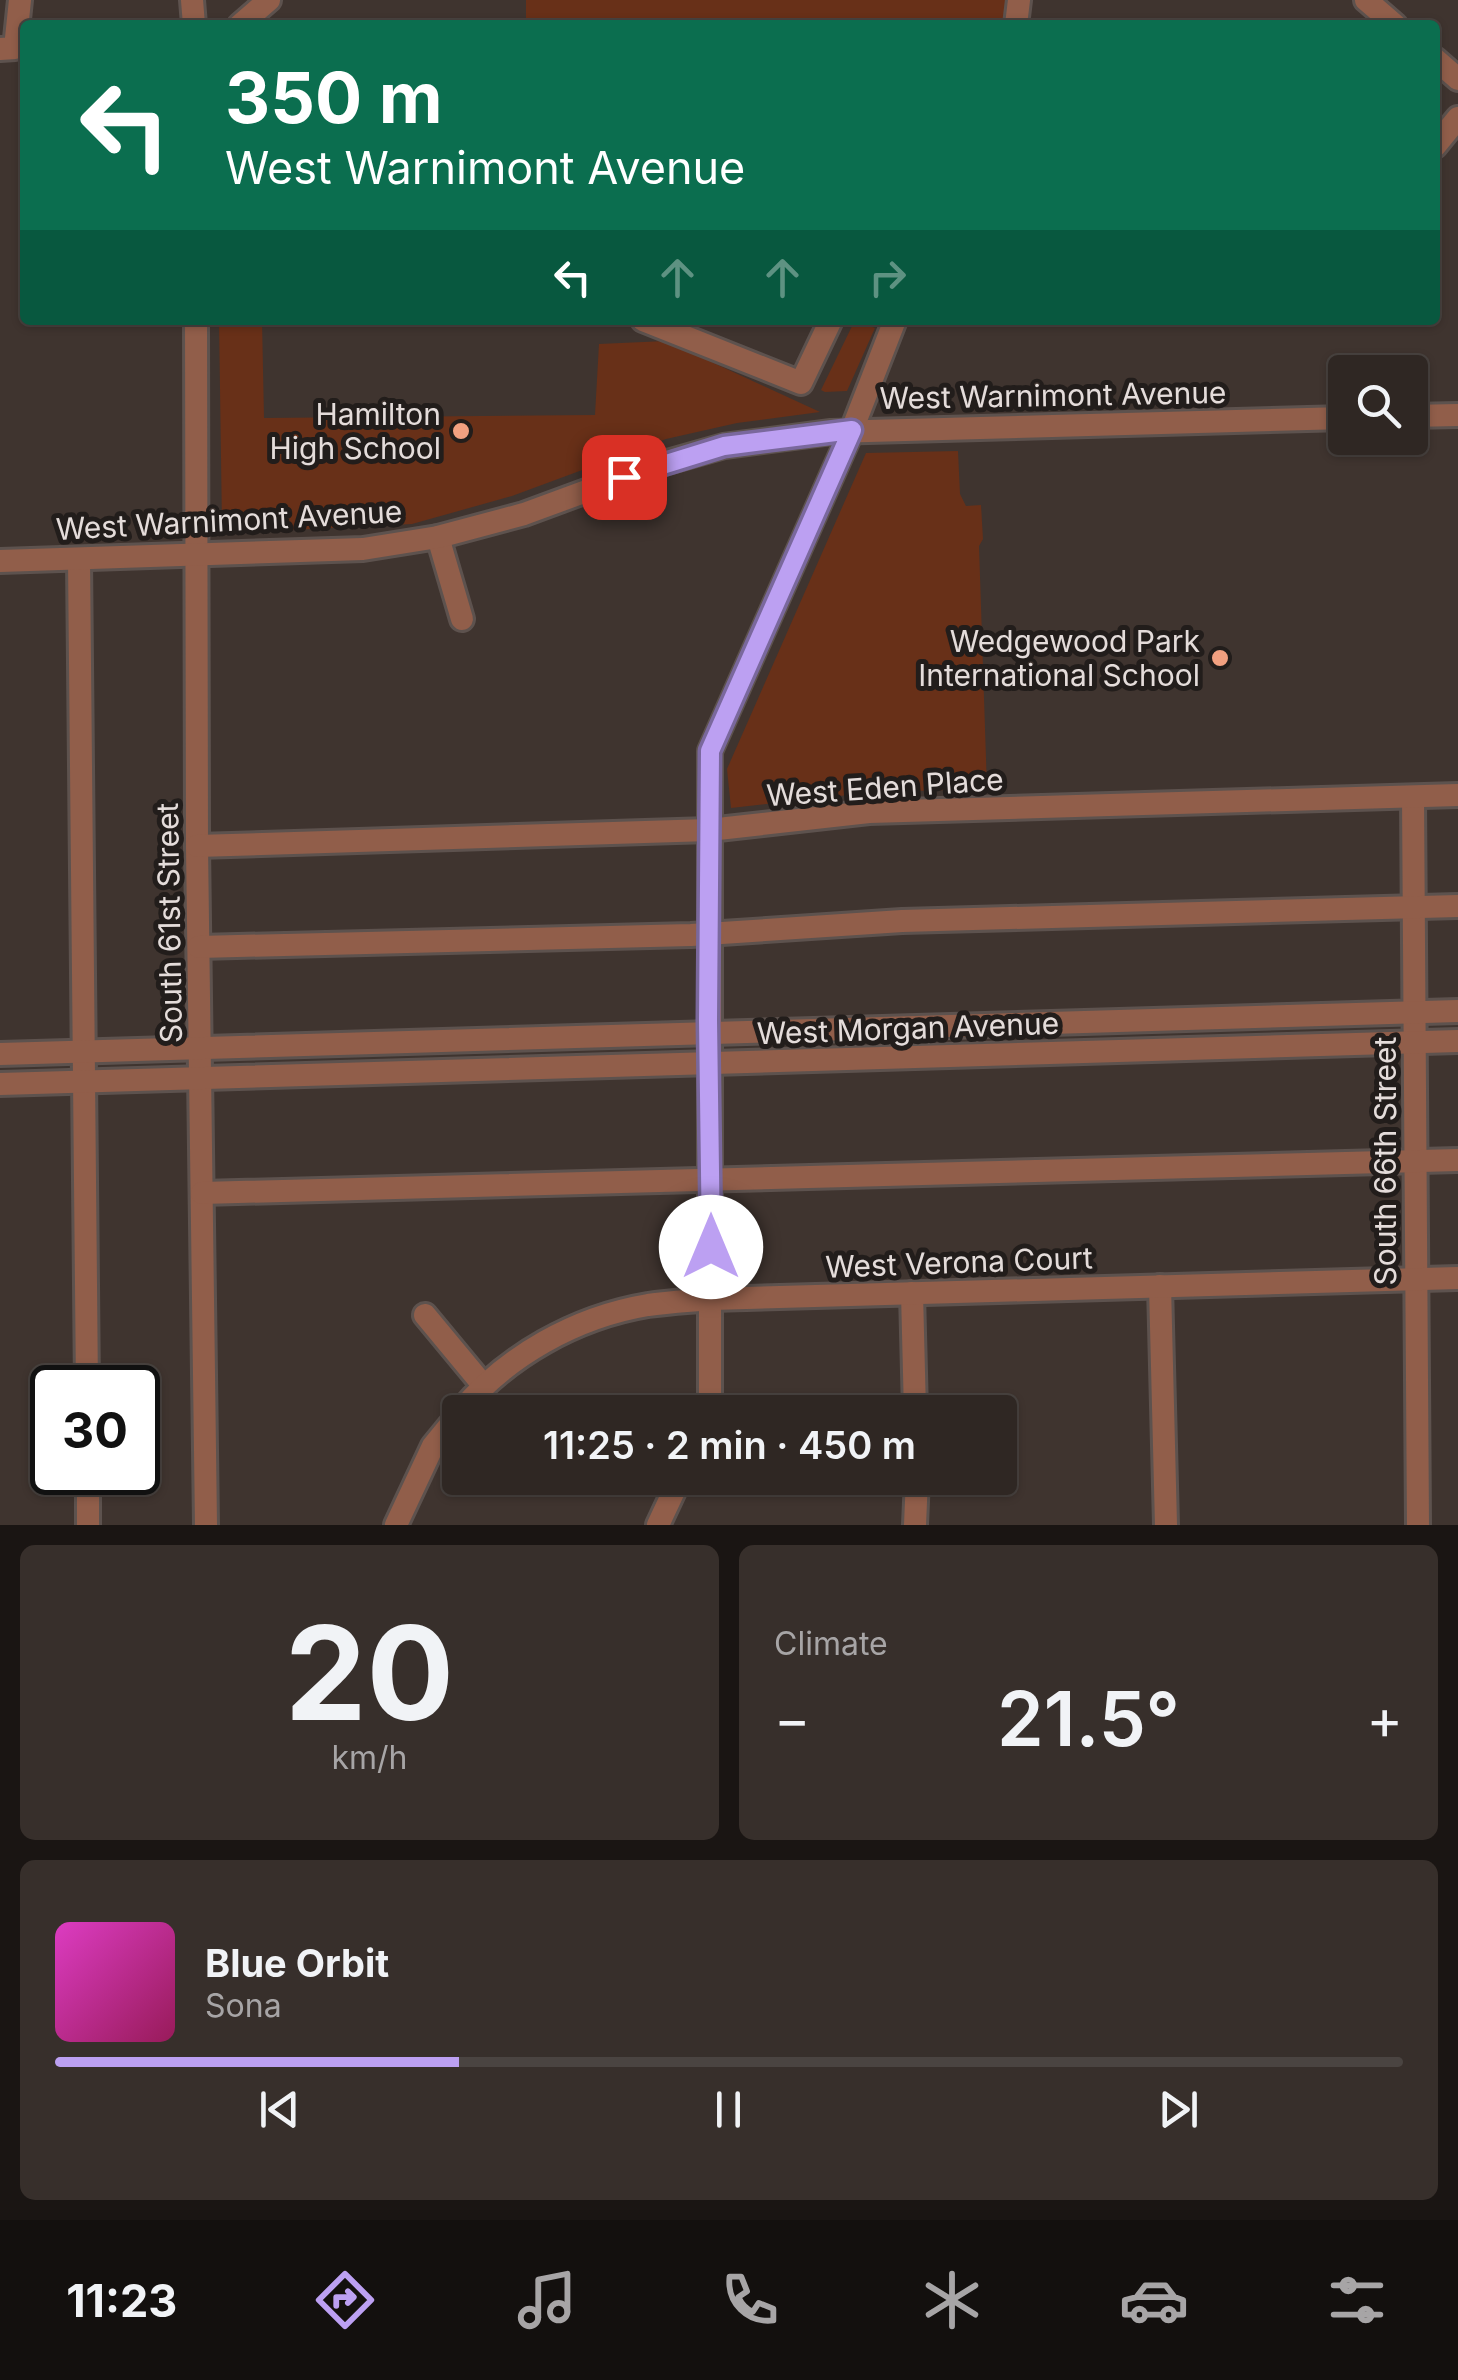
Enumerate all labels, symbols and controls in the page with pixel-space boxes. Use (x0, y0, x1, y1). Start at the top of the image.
text: 350 m (225, 55, 443, 140)
icon: left (60, 60, 190, 190)
text: West Warnimont Avenue (225, 140, 745, 195)
icon: left (545, 250, 600, 305)
icon: ahead (650, 250, 705, 305)
icon: ahead (755, 250, 810, 305)
icon: right (860, 250, 915, 305)
map controls (1328, 355, 1428, 455)
button: search (1328, 355, 1428, 455)
street label: West Warnimont Avenue (879, 374, 1227, 416)
place label: Hamilton High School (269, 396, 441, 466)
marker: Hamilton High School (450, 420, 472, 442)
pin (582, 435, 667, 520)
icon: arrive (597, 450, 652, 505)
street label: West Warnimont Avenue (55, 493, 403, 547)
place label: Wedgewood Park International School (918, 623, 1201, 693)
marker: Wedgewood Park International School (1209, 647, 1231, 669)
street label: West Eden Place (765, 761, 1005, 813)
street label: South 61st Street (149, 802, 189, 1044)
street label: West Morgan Avenue (756, 1005, 1060, 1051)
street label: South 66th Street (1367, 1036, 1403, 1285)
position arrow (659, 1195, 763, 1299)
street label: West Verona Court (825, 1239, 1093, 1285)
speed limit sign: 30 (30, 1365, 160, 1495)
text: 11:25 · 2 min · 450 m (543, 1422, 916, 1468)
text: 20 (285, 1594, 454, 1751)
text: Climate (774, 1624, 888, 1663)
text: 21.5° (997, 1673, 1180, 1764)
text: − (774, 1686, 810, 1752)
text: + (1367, 1686, 1403, 1752)
text: km/h (331, 1738, 408, 1777)
text: Blue Orbit (205, 1940, 389, 1986)
text: Sona (205, 1986, 282, 2025)
icon: previous (252, 2082, 307, 2137)
icon: pause (701, 2082, 756, 2137)
icon: next (1151, 2082, 1206, 2137)
icon: directions (310, 2265, 380, 2335)
icon: music (512, 2265, 582, 2335)
icon: phone (715, 2265, 785, 2335)
icon: climate (917, 2265, 987, 2335)
icon: car (1119, 2265, 1189, 2335)
icon: filters (1322, 2265, 1392, 2335)
text: 11:23 (66, 2273, 177, 2328)

